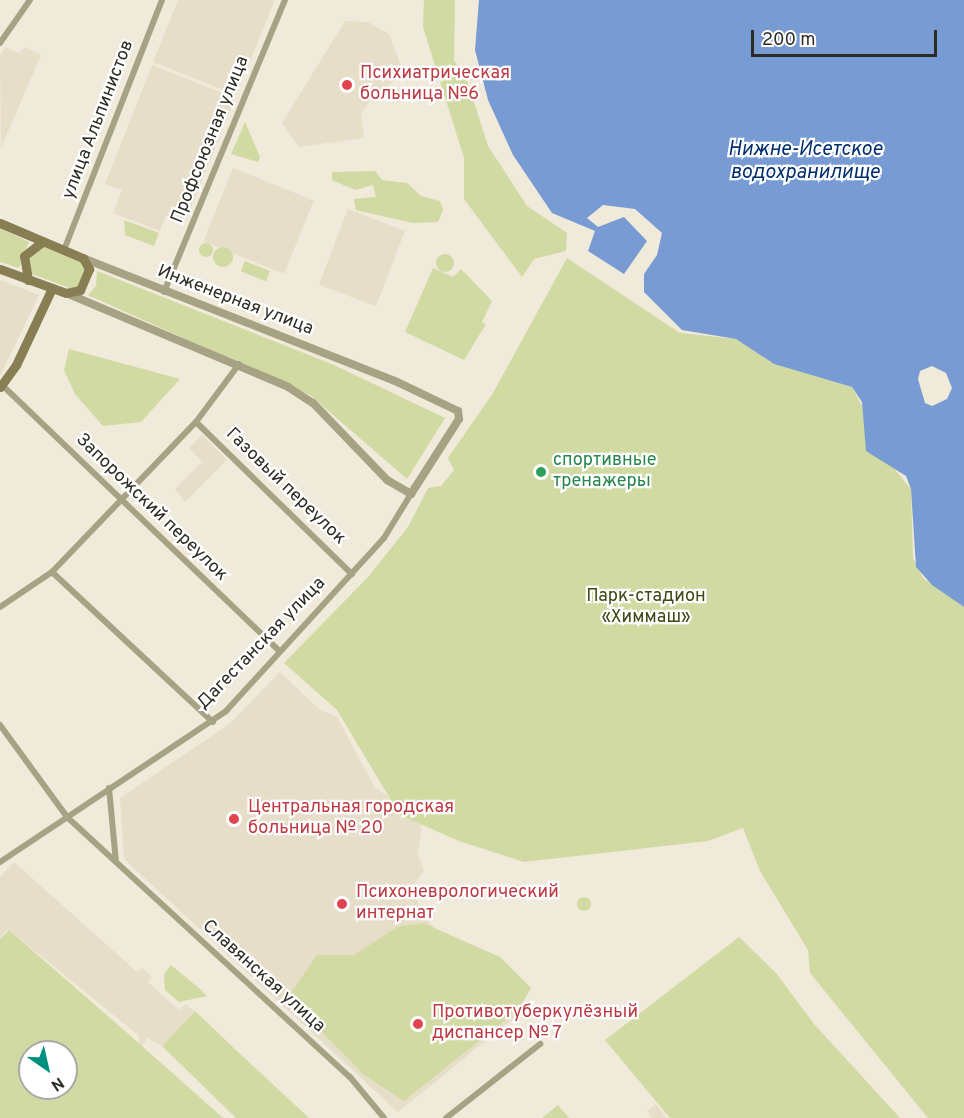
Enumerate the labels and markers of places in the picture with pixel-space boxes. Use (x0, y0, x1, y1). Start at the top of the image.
place label: Психиатрическая больница №6 (360, 64, 510, 106)
marker: Психиатрическая больница №6 (338, 76, 356, 94)
place label: спортивные тренажеры (553, 451, 656, 494)
marker: спортивные тренажеры (534, 465, 548, 479)
place label: Центральная городская больница № 20 (248, 798, 454, 840)
marker: Центральная городская больница № 20 (225, 810, 243, 828)
place label: Психоневрологический интернат (356, 883, 559, 926)
marker: Психоневрологический интернат (333, 895, 351, 913)
place label: Противотуберкулёзный диспансер № 7 (432, 1003, 638, 1046)
marker: Противотуберкулёзный диспансер № 7 (409, 1015, 427, 1033)

